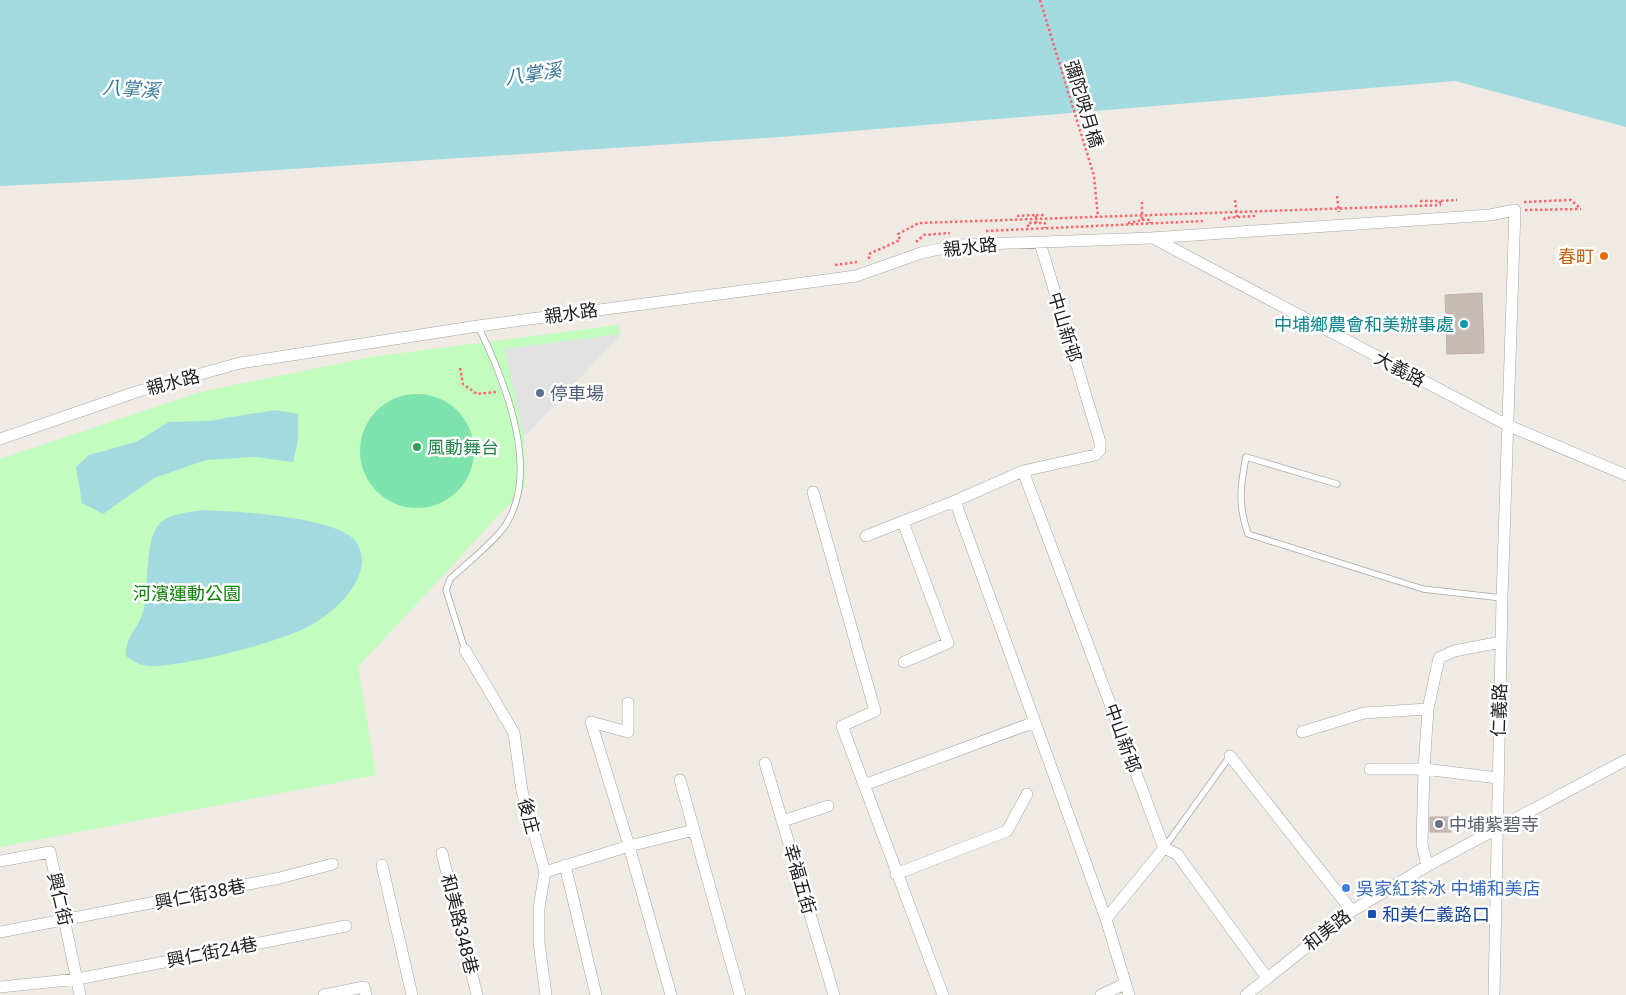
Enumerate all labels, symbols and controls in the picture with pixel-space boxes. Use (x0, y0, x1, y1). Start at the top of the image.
water label: 八掌溪 (503, 58, 566, 89)
street label: 彌陀映月橋 (1061, 58, 1107, 150)
water label: 八掌溪 (102, 76, 163, 103)
street label: 親水路 (942, 234, 998, 260)
place label: 春町 (1558, 246, 1594, 267)
marker: 春町 (1598, 250, 1610, 262)
street label: 中山新邨 (1044, 290, 1086, 364)
street label: 親水路 (543, 299, 599, 327)
place label: 中埔鄉農會和美辦事處 (1274, 314, 1454, 335)
marker: 中埔鄉農會和美辦事處 (1458, 318, 1470, 330)
street label: 大義路 (1371, 347, 1429, 391)
street label: 親水路 (144, 365, 202, 399)
place label: 停車場 (550, 383, 604, 404)
marker: 停車場 (534, 387, 546, 399)
place label: 風動舞台 (427, 437, 499, 458)
marker: 風動舞台 (411, 441, 423, 453)
park label: 河濱運動公園 (133, 583, 241, 604)
street label: 仁義路 (1488, 683, 1510, 737)
street label: 中山新邨 (1101, 701, 1145, 775)
street label: 後庄 (514, 796, 544, 836)
place label: 中埔紫碧寺 (1449, 814, 1539, 835)
marker: 中埔紫碧寺 (1433, 818, 1445, 830)
street label: 幸福五街 (780, 842, 820, 916)
street label: 興仁街 (44, 870, 76, 928)
street label: 和美路348巷 (437, 872, 483, 976)
street label: 興仁街38巷 (153, 875, 247, 913)
place label: 吳家紅茶冰 中埔和美店 (1356, 878, 1540, 899)
marker: 吳家紅茶冰 中埔和美店 (1340, 882, 1352, 894)
place label: 和美仁義路口 (1382, 904, 1490, 925)
street label: 和美路 (1299, 905, 1355, 955)
marker: 和美仁義路口 (1366, 908, 1378, 920)
street label: 興仁街24巷 (165, 933, 259, 971)

